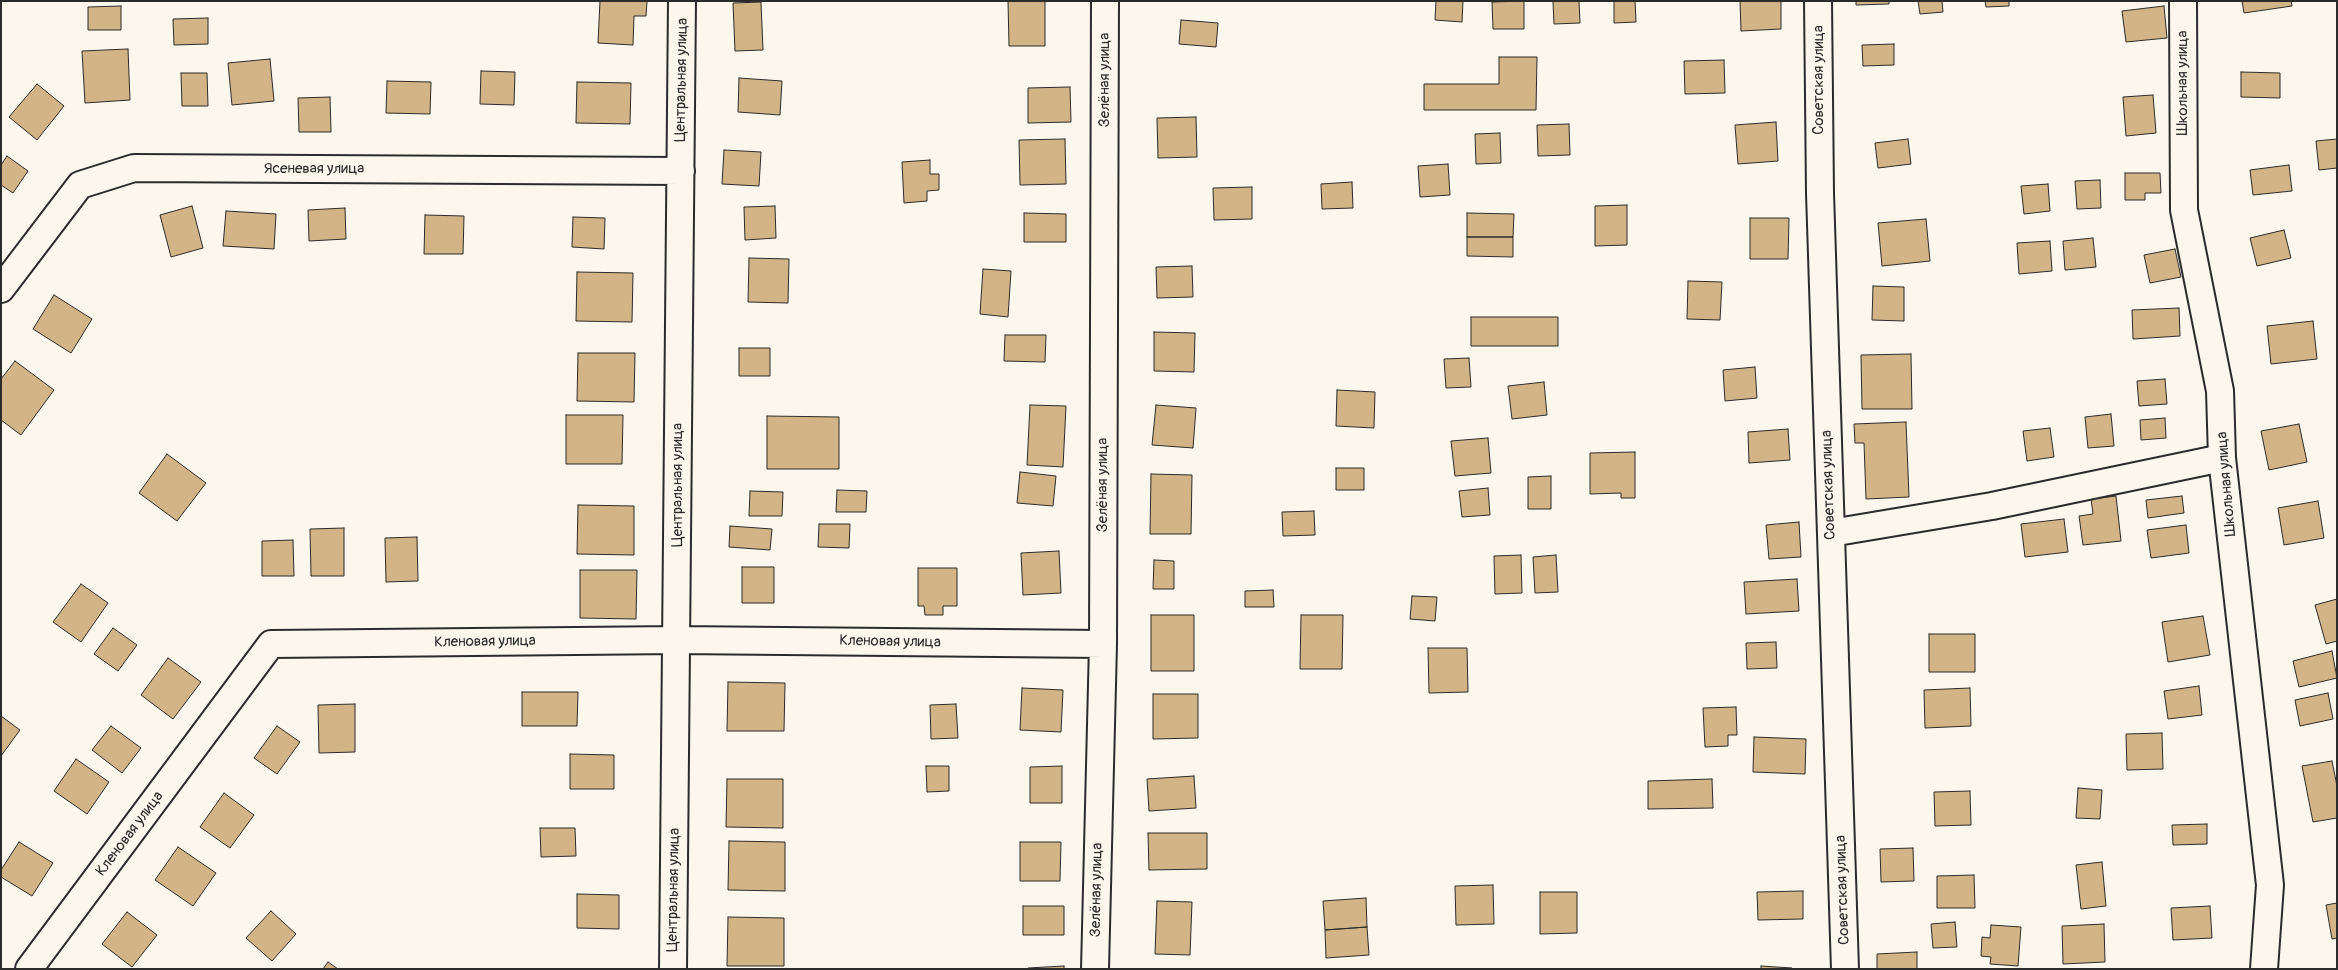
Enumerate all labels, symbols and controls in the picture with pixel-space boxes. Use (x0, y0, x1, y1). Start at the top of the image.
street label: Центральная улица (672, 18, 692, 142)
street label: Советская улица (1810, 25, 1828, 135)
street label: Школьная улица (2174, 31, 2192, 135)
street label: Зелёная улица (1096, 33, 1114, 127)
street label: Ясеневая улица (264, 160, 364, 178)
street label: Центральная улица (669, 423, 687, 547)
street label: Советская улица (1818, 430, 1840, 540)
street label: Школьная улица (2213, 431, 2241, 537)
street label: Зелёная улица (1094, 438, 1112, 532)
street label: Кленовая улица (434, 632, 536, 652)
street label: Кленовая улица (839, 632, 941, 652)
street label: Кленовая улица (92, 788, 168, 880)
street label: Центральная улица (664, 828, 684, 952)
street label: Советская улица (1832, 835, 1854, 945)
street label: Зелёная улица (1087, 843, 1107, 937)

